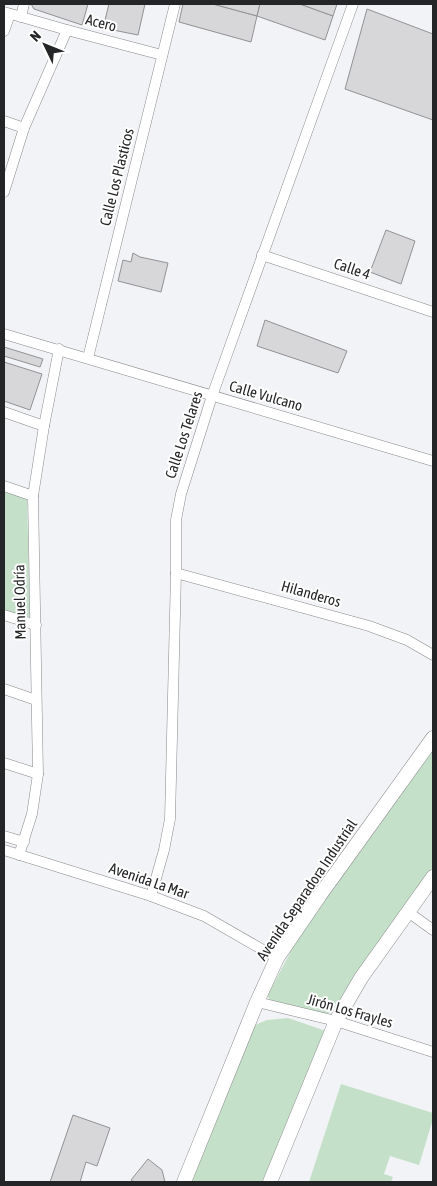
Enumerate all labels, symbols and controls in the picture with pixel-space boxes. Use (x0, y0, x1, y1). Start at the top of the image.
street label: Acero (84, 10, 118, 35)
north arrow (20, 20, 70, 70)
text: N (27, 28, 44, 45)
street label: Calle Los Plasticos (96, 126, 137, 227)
street label: Calle 4 (332, 254, 373, 283)
street label: Calle Vulcano (228, 377, 305, 414)
street label: Calle Los Telares (161, 389, 206, 481)
street label: Manuel Odría (10, 564, 29, 640)
street label: Hilanderos (279, 577, 343, 610)
street label: Avenida Separadora Industrial (253, 816, 360, 964)
street label: Avenida La Mar (107, 859, 192, 902)
street label: Jirón Los Frayles (305, 990, 395, 1031)

